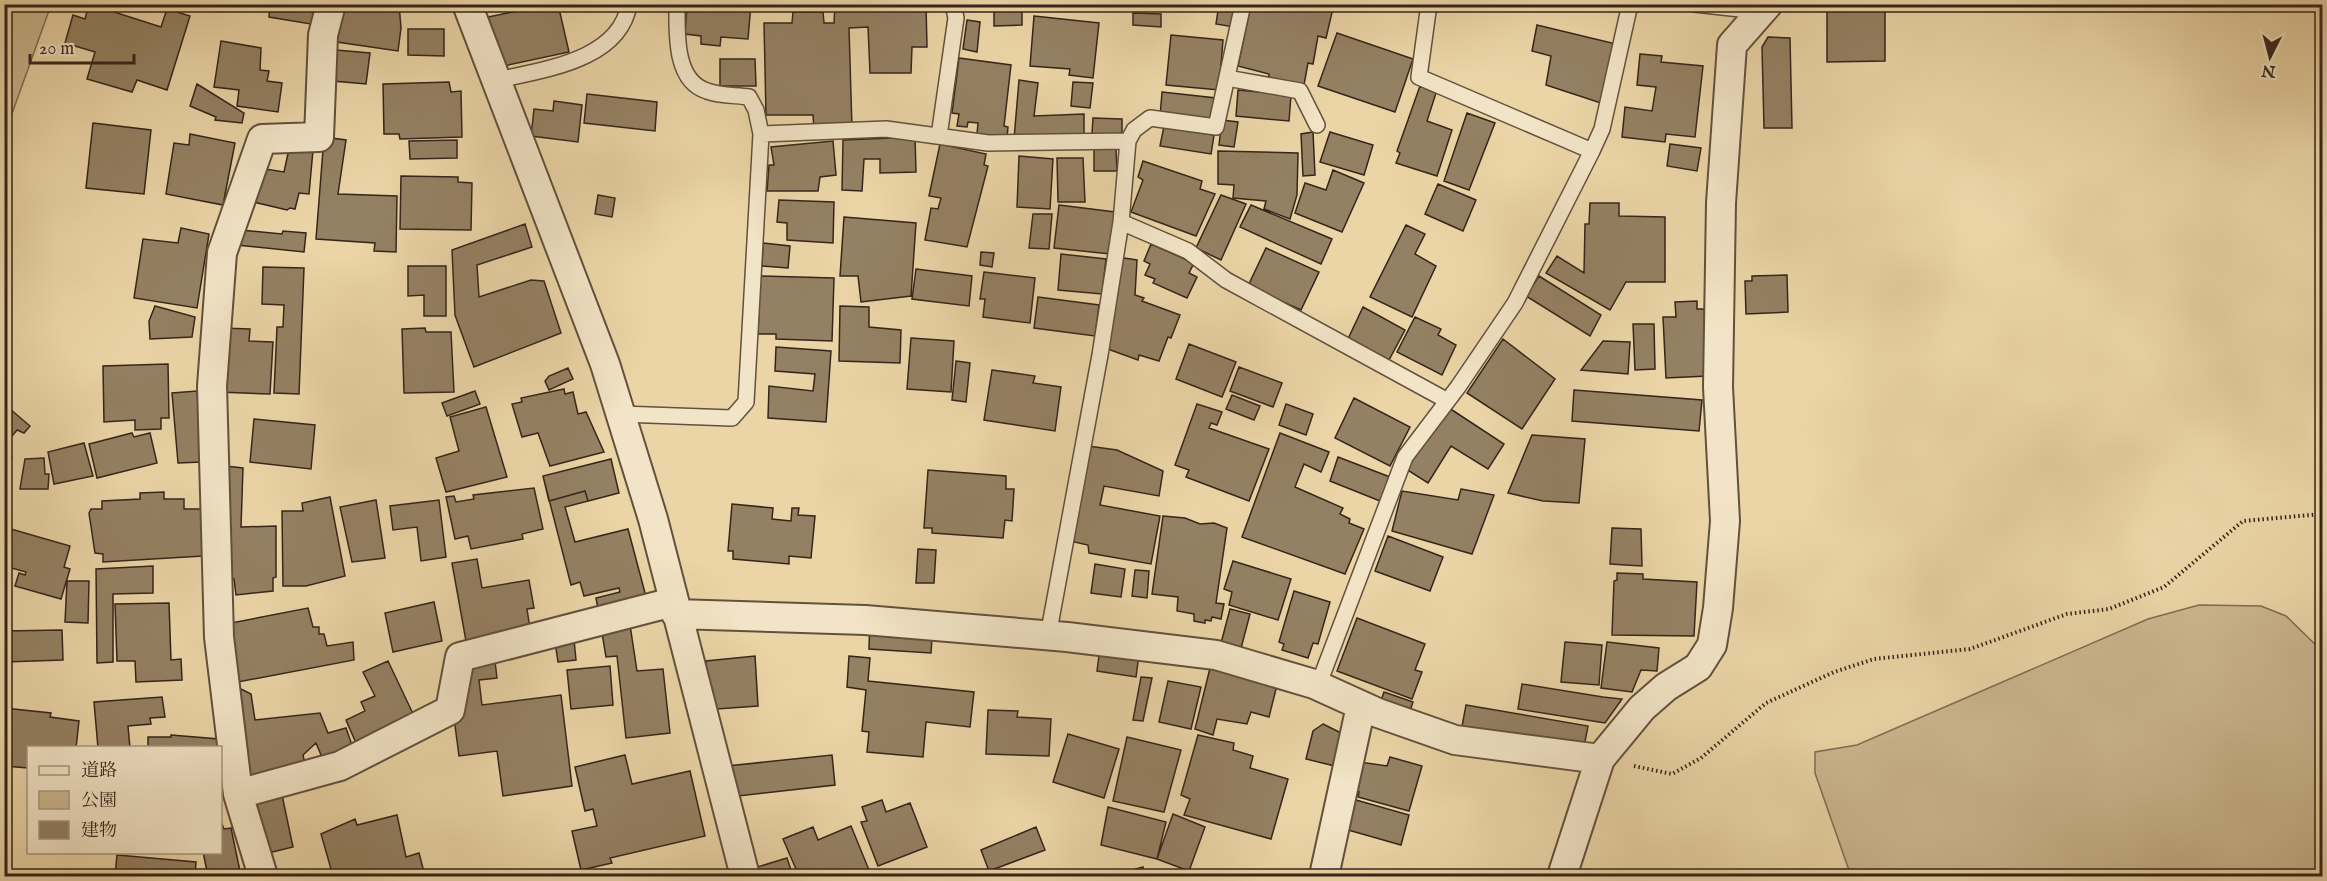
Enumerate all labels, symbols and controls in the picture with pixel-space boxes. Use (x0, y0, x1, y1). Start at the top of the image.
scale bar (30, 27, 134, 65)
north arrow (2240, 27, 2300, 87)
text: 20 m (39, 38, 74, 61)
text: N (2261, 59, 2278, 81)
legend (27, 746, 222, 854)
text: 道路 (81, 760, 117, 783)
text: 公園 (81, 790, 117, 813)
text: 建物 (81, 820, 117, 843)

